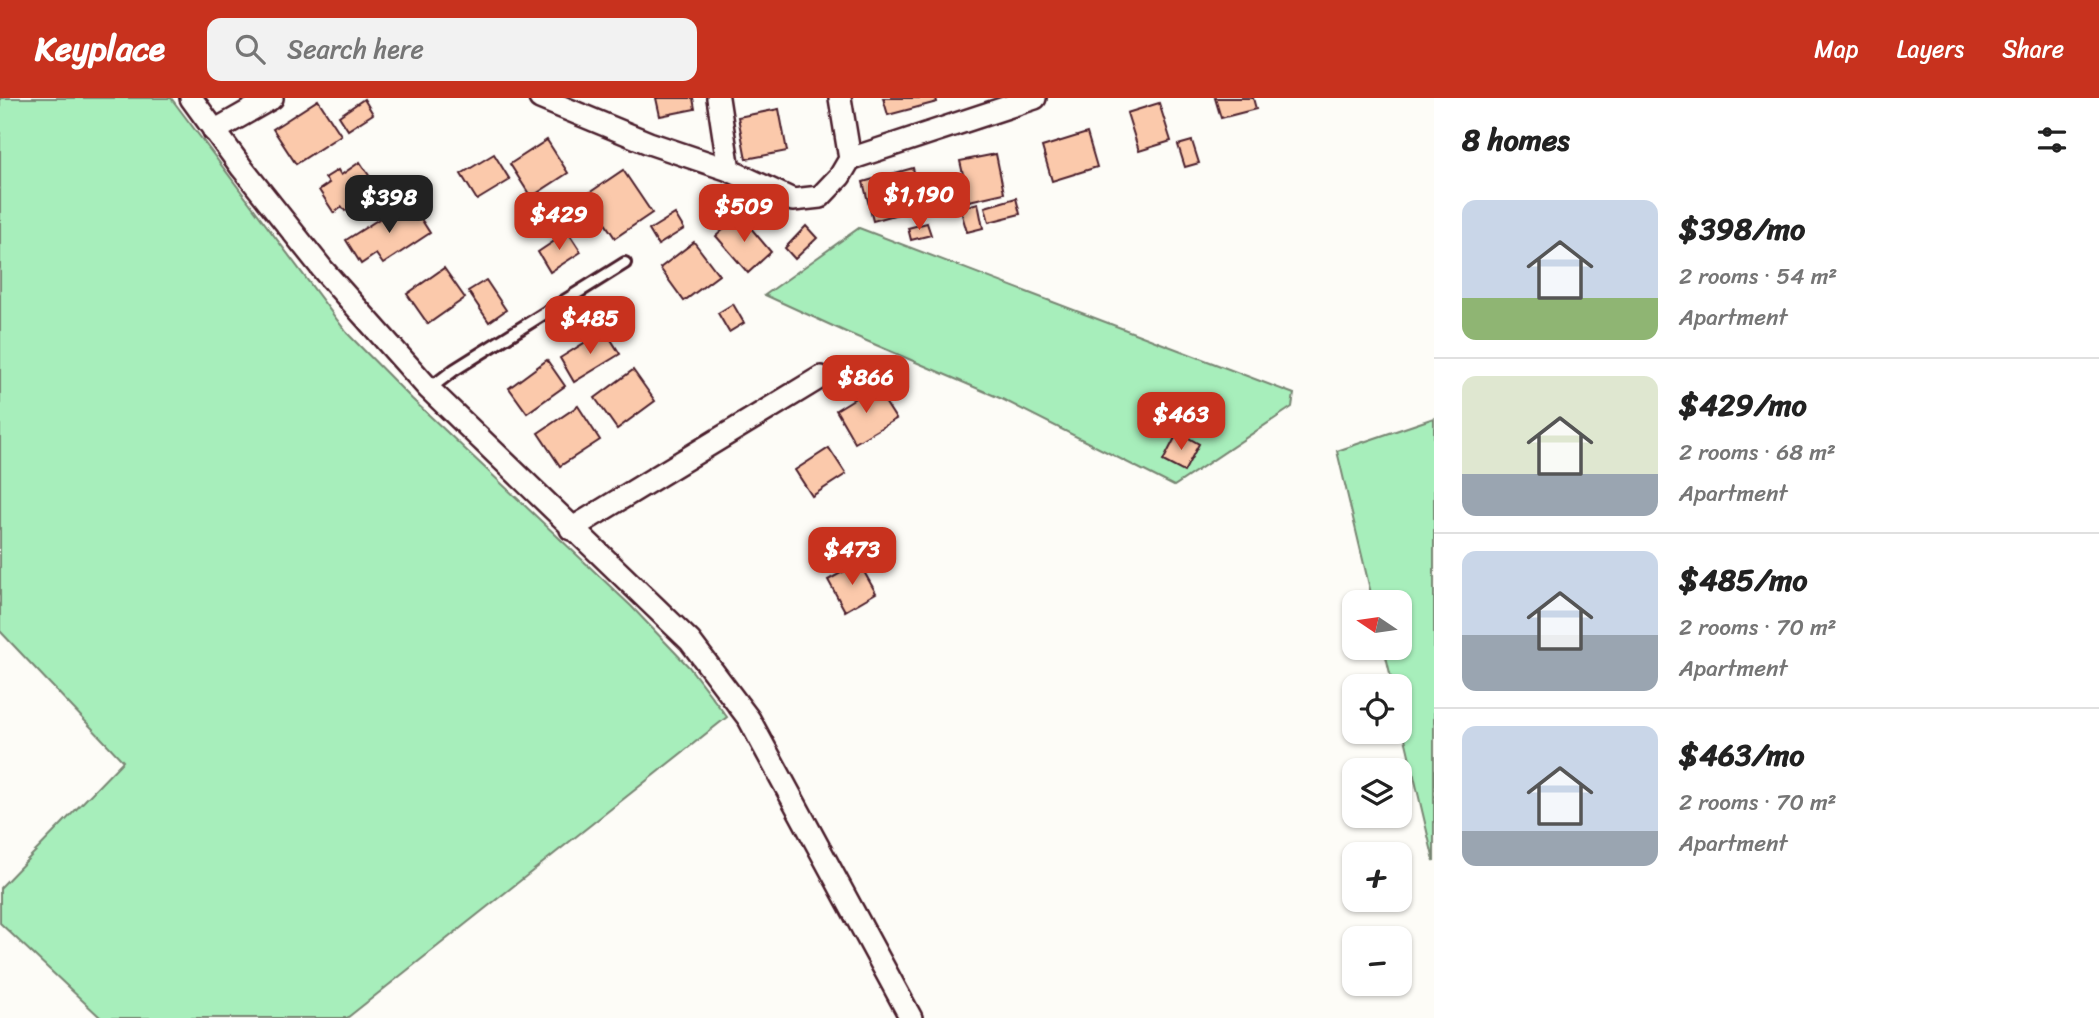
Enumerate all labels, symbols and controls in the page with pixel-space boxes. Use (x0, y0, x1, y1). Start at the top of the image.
search box (207, 18, 697, 81)
text: Keyplace (35, 20, 165, 78)
text: Search here (287, 26, 424, 72)
text: Map (1814, 28, 1859, 70)
text: Layers (1897, 28, 1964, 70)
text: Share (2002, 28, 2064, 70)
icon: search (231, 30, 269, 68)
text: 8 homes (1462, 113, 1570, 167)
icon: filters (2033, 121, 2071, 159)
pin: $1,190 (862, 172, 976, 232)
text: $1,190 (884, 174, 954, 215)
pin: $398 (348, 176, 430, 235)
text: $398 (361, 177, 417, 218)
pin: $509 (703, 184, 785, 244)
text: $509 (715, 186, 773, 227)
pin: $429 (518, 192, 600, 252)
text: $429 (530, 194, 588, 235)
text: $398/mo (1679, 202, 1805, 256)
icon: home (1518, 228, 1602, 312)
text: 2 rooms · 54 m² (1679, 256, 1837, 297)
pin: $485 (549, 296, 631, 356)
text: Apartment (1679, 297, 1788, 338)
text: $485 (561, 298, 619, 339)
pin: $866 (825, 356, 907, 415)
text: $866 (838, 357, 894, 398)
text: $429/mo (1679, 378, 1807, 432)
pin: $463 (1140, 392, 1222, 452)
text: $463 (1153, 394, 1209, 435)
icon: home (1518, 404, 1602, 488)
text: 2 rooms · 68 m² (1679, 432, 1836, 473)
text: Apartment (1679, 473, 1788, 514)
pin: $473 (811, 528, 893, 587)
text: $473 (824, 529, 880, 570)
text: $485/mo (1679, 553, 1808, 607)
icon: home (1518, 579, 1602, 663)
north arrow (1342, 590, 1412, 660)
map controls (1342, 590, 1412, 996)
text: 2 rooms · 70 m² (1679, 607, 1837, 648)
text: Apartment (1679, 648, 1788, 689)
button: locate (1342, 674, 1412, 744)
text: $463/mo (1679, 728, 1805, 782)
icon: home (1518, 754, 1602, 838)
button: layers (1342, 758, 1412, 828)
text: 2 rooms · 70 m² (1679, 782, 1837, 823)
text: Apartment (1679, 823, 1788, 864)
button: + (1342, 842, 1412, 912)
button: − (1342, 926, 1412, 996)

